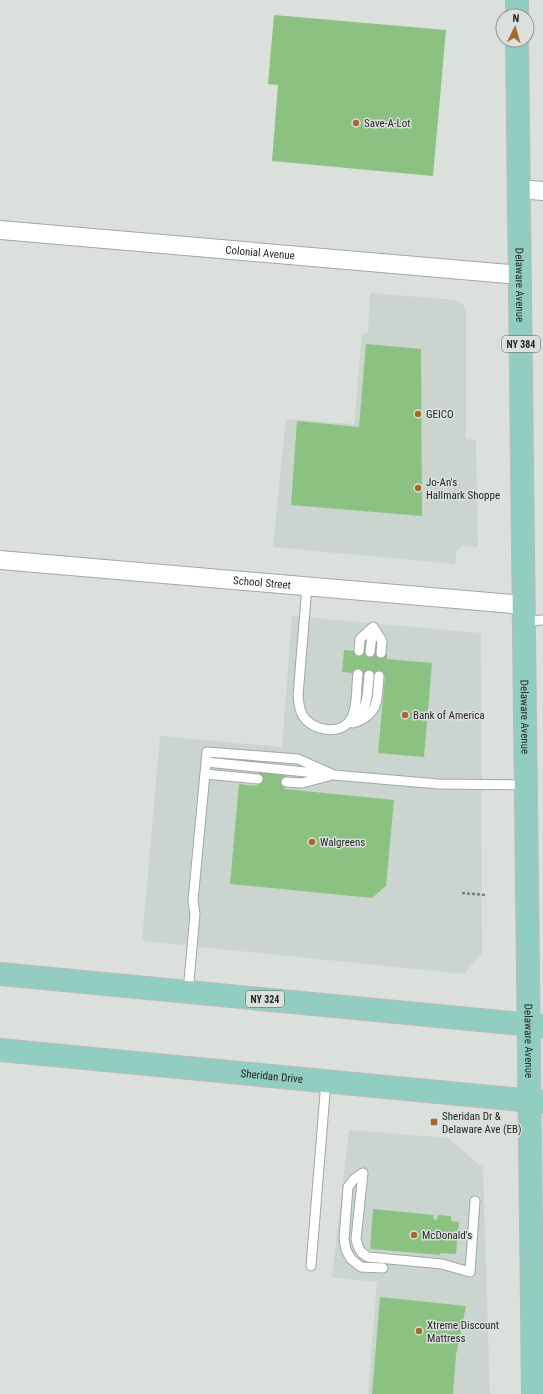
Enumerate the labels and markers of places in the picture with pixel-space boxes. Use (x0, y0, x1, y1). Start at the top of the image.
place label: Save-A-Lot (364, 117, 411, 130)
marker: Save-A-Lot (351, 118, 361, 128)
place label: GEICO (426, 408, 454, 421)
marker: GEICO (413, 409, 423, 419)
place label: Jo-An's Hallmark Shoppe (426, 476, 500, 502)
marker: Jo-An's Hallmark Shoppe (413, 483, 423, 493)
place label: Bank of America (413, 709, 485, 722)
marker: Bank of America (400, 710, 410, 720)
place label: Walgreens (320, 836, 365, 849)
marker: Walgreens (307, 837, 317, 847)
place label: Sheridan Dr & Delaware Ave (EB) (442, 1110, 521, 1136)
marker: Sheridan Dr & Delaware Ave (EB) (429, 1117, 439, 1127)
place label: McDonald's (422, 1229, 472, 1242)
marker: McDonald's (409, 1230, 419, 1240)
place label: Xtreme Discount Mattress (427, 1319, 499, 1345)
marker: Xtreme Discount Mattress (414, 1326, 424, 1336)

